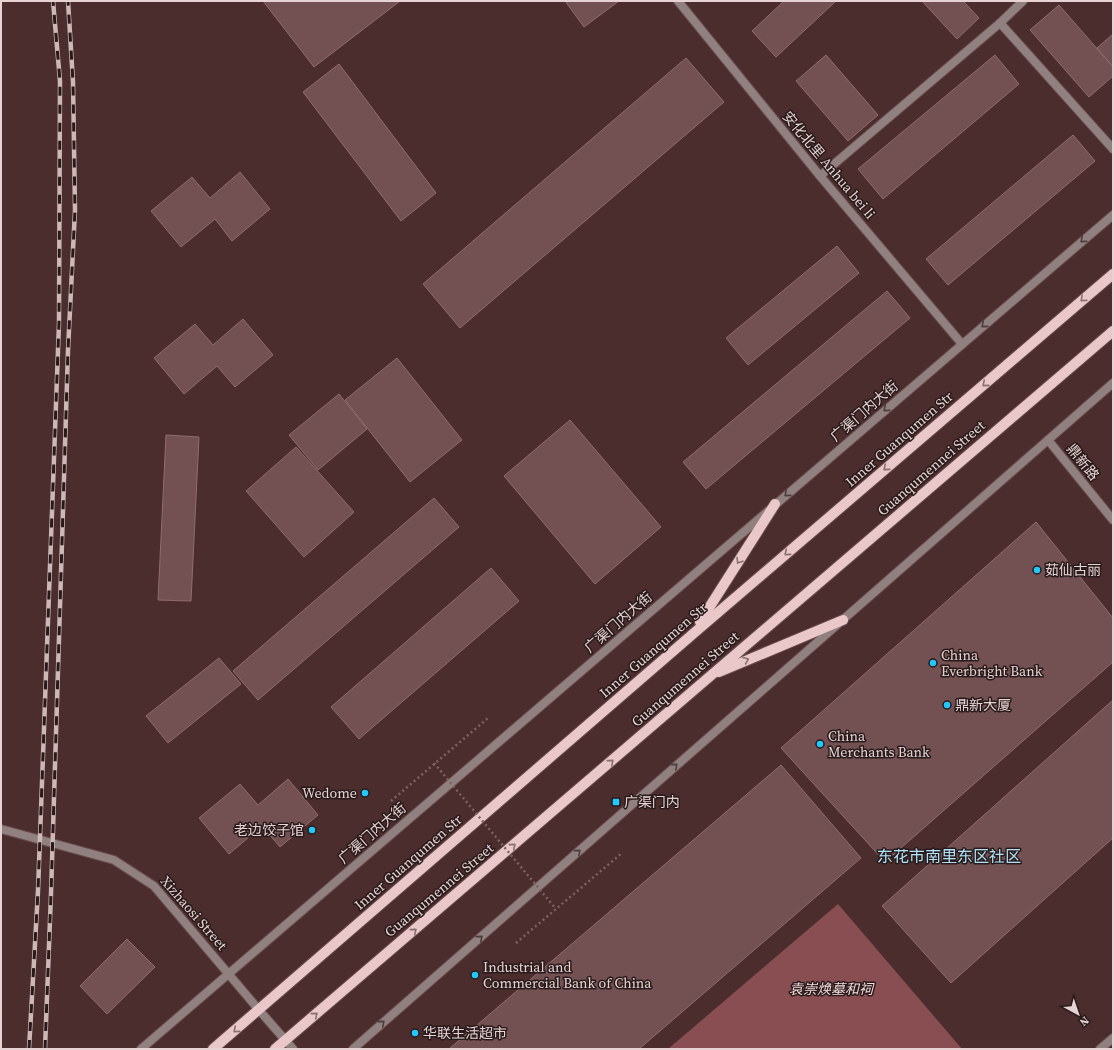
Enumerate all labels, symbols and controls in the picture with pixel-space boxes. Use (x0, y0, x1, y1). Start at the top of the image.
street label: 安化北里 Anhua bei li (778, 107, 880, 223)
one-way arrow (1081, 236, 1088, 243)
one-way arrow (1081, 294, 1088, 301)
one-way arrow (982, 320, 989, 327)
street label: 广渠门内大街 (826, 376, 902, 446)
one-way arrow (982, 379, 989, 386)
street label: Inner Guanqumen Str (841, 387, 957, 491)
one-way arrow (883, 405, 890, 412)
street label: Guanqumennei Street (873, 415, 989, 520)
street label: 鼎新路 (1062, 439, 1104, 485)
one-way arrow (883, 464, 890, 471)
one-way arrow (784, 490, 792, 497)
one-way arrow (784, 548, 792, 555)
one-way arrow (736, 557, 744, 564)
place label: 茹仙古丽 (1045, 560, 1101, 580)
marker: 茹仙古丽 (1032, 565, 1042, 575)
street label: 广渠门内大街 (580, 587, 656, 657)
street label: Inner Guanqumen Str (595, 598, 711, 702)
street label: Guanqumennei Street (627, 626, 743, 731)
place label: China Everbright Bank (941, 645, 1043, 681)
one-way arrow (742, 657, 749, 665)
marker: China Everbright Bank (928, 658, 938, 668)
place label: 鼎新大厦 (955, 695, 1011, 715)
marker: 鼎新大厦 (942, 700, 952, 710)
place label: China Merchants Bank (828, 726, 930, 762)
marker: China Merchants Bank (815, 739, 825, 749)
one-way arrow (607, 759, 614, 766)
one-way arrow (671, 764, 678, 771)
place label: Wedome (302, 783, 357, 803)
marker: Wedome (360, 788, 370, 798)
place label: 广渠门内 (624, 792, 680, 812)
marker: 广渠门内 (611, 797, 621, 807)
street label: 广渠门内大街 (334, 798, 410, 868)
street label: Inner Guanqumen Str (350, 810, 466, 914)
place label: 老边饺子馆 (234, 820, 304, 840)
marker: 老边饺子馆 (307, 825, 317, 835)
street label: Guanqumennei Street (380, 838, 498, 942)
one-way arrow (508, 844, 515, 851)
district label: 东花市南里东区社区 (877, 845, 1021, 867)
one-way arrow (573, 850, 580, 857)
street label: Xizhaosi Street (156, 872, 232, 955)
one-way arrow (409, 928, 416, 935)
one-way arrow (475, 935, 482, 942)
place label: Industrial and Commercial Bank of China (483, 957, 652, 993)
marker: Industrial and Commercial Bank of China (470, 970, 480, 980)
park label: 袁崇焕墓和祠 (789, 979, 875, 999)
north arrow (1058, 994, 1098, 1034)
one-way arrow (310, 1013, 317, 1020)
text: N (1076, 1013, 1092, 1030)
one-way arrow (377, 1021, 385, 1028)
place label: 华联生活超市 (423, 1023, 507, 1043)
one-way arrow (233, 1025, 240, 1032)
marker: 华联生活超市 (410, 1028, 420, 1038)

